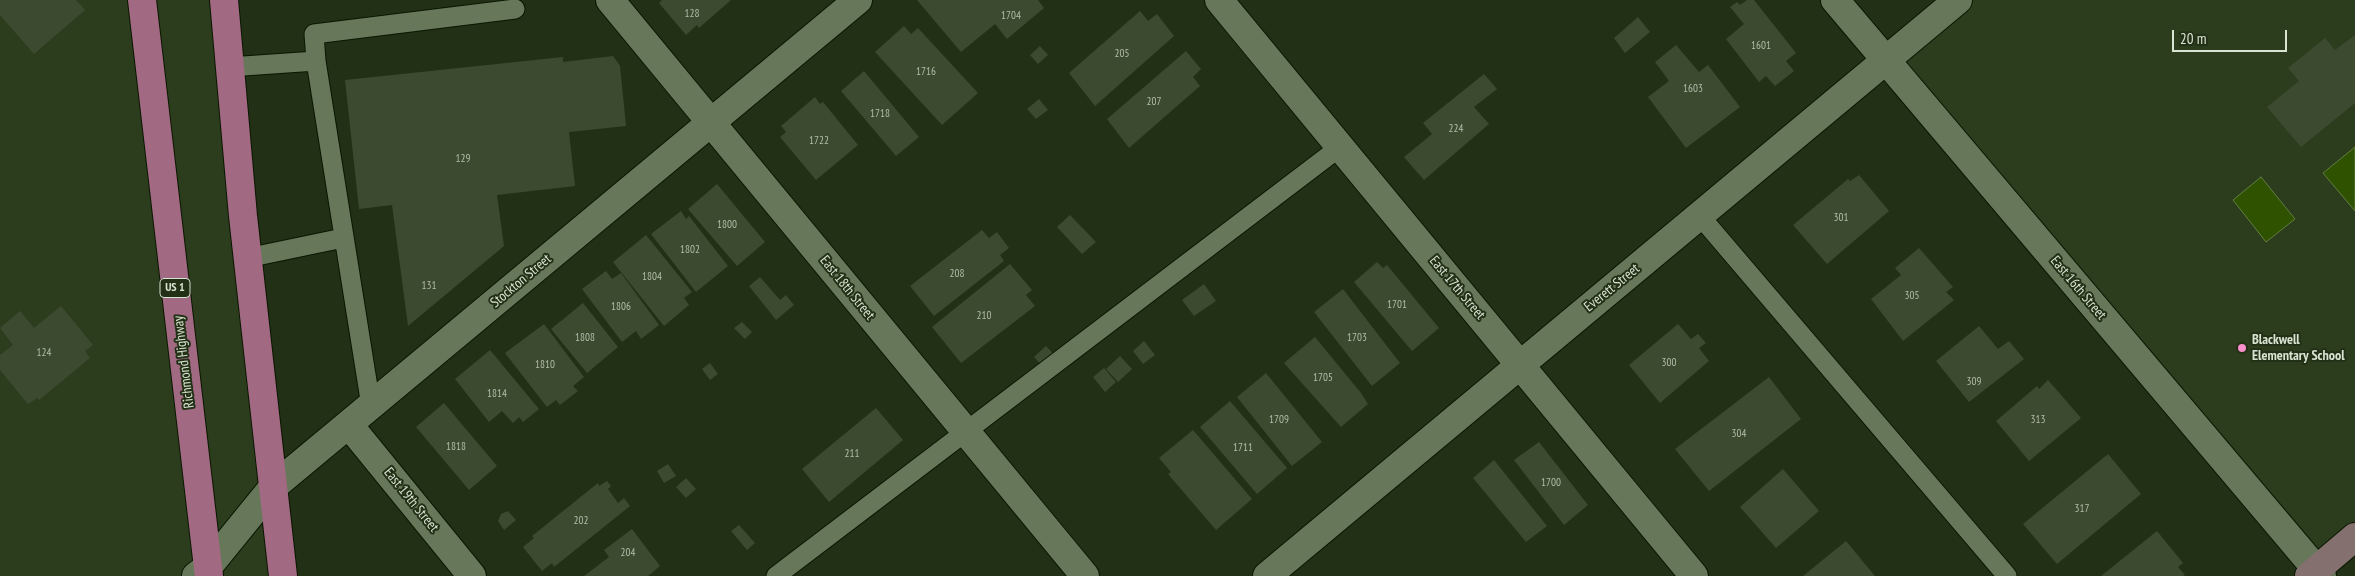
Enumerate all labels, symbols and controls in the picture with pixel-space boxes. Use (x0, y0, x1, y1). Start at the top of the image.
house number: 128 (685, 7, 699, 21)
house number: 1704 (1001, 9, 1021, 23)
scale bar (2175, 20, 2290, 52)
text: 20 m (2180, 29, 2206, 48)
house number: 1601 (1751, 39, 1771, 53)
house number: 205 (1115, 47, 1129, 61)
house number: 1716 (916, 65, 936, 79)
house number: 1603 (1683, 82, 1703, 96)
house number: 207 (1147, 95, 1161, 109)
house number: 1718 (870, 107, 890, 121)
house number: 224 (1449, 122, 1463, 136)
house number: 1722 (809, 134, 829, 148)
house number: 129 (456, 152, 470, 166)
house number: 301 (1834, 211, 1848, 225)
house number: 1800 (717, 218, 737, 232)
house number: 1802 (680, 243, 700, 257)
street label: Stockton Street (487, 251, 555, 311)
street label: East 18th Street (816, 253, 878, 323)
street label: East 17th Street (1426, 253, 1488, 323)
street label: East 16th Street (2047, 253, 2109, 323)
street label: Everett Street (1581, 261, 1643, 315)
house number: 208 (950, 267, 964, 281)
house number: 1804 (642, 270, 662, 284)
road number: US 1 (160, 278, 190, 298)
house number: 131 (422, 279, 436, 293)
house number: 305 (1905, 289, 1919, 303)
house number: 1701 (1387, 298, 1407, 312)
house number: 1806 (611, 300, 631, 314)
house number: 210 (977, 309, 991, 323)
street label: Richmond Highway (170, 315, 198, 409)
house number: 1808 (575, 331, 595, 345)
house number: 1703 (1347, 331, 1367, 345)
place label: Blackwell Elementary School (2252, 332, 2345, 364)
marker: Blackwell Elementary School (2236, 342, 2248, 354)
house number: 124 (37, 346, 51, 360)
house number: 300 (1662, 356, 1676, 370)
house number: 1810 (535, 358, 555, 372)
house number: 1705 (1313, 371, 1333, 385)
house number: 309 (1967, 375, 1981, 389)
house number: 1814 (487, 387, 507, 401)
house number: 1709 (1269, 413, 1289, 427)
house number: 313 (2031, 413, 2045, 427)
house number: 304 (1732, 427, 1746, 441)
house number: 1818 (446, 440, 466, 454)
house number: 1711 (1233, 441, 1253, 455)
house number: 211 (845, 447, 859, 461)
street label: East 19th Street (380, 465, 442, 535)
house number: 1700 (1541, 476, 1561, 490)
house number: 317 (2075, 502, 2089, 516)
house number: 202 (574, 514, 588, 528)
house number: 204 (621, 546, 635, 560)

